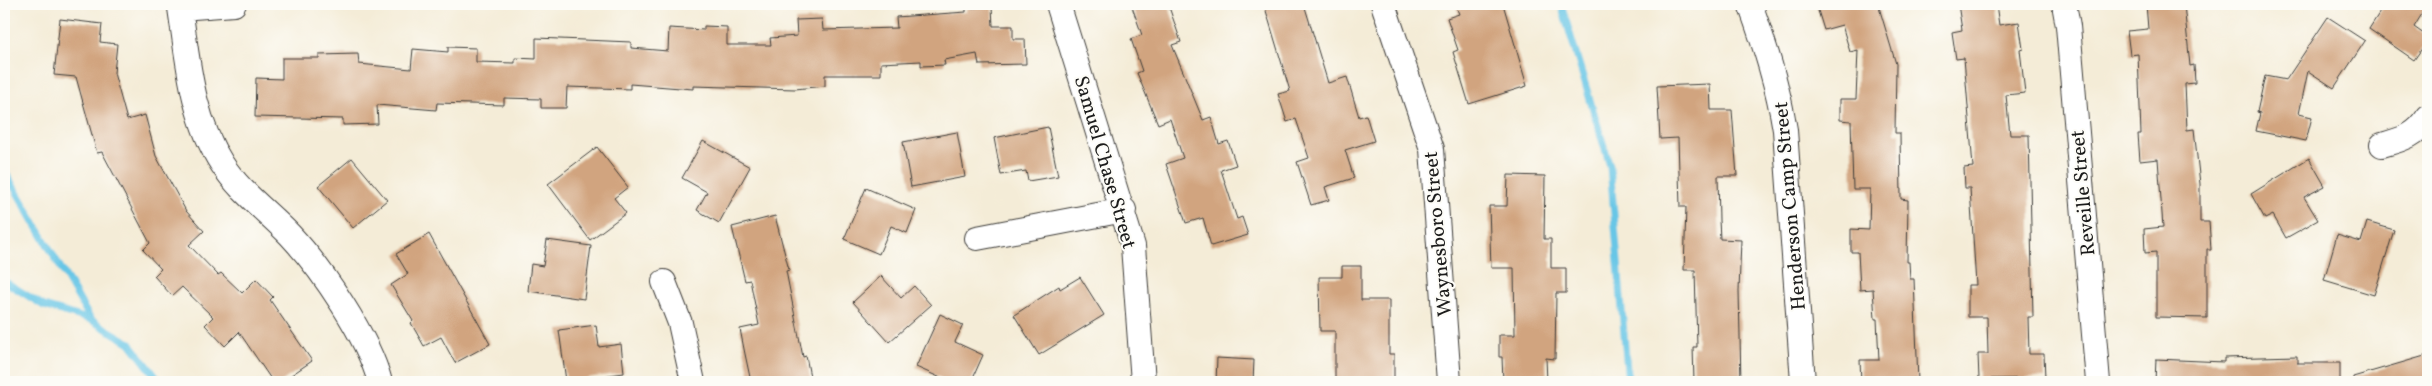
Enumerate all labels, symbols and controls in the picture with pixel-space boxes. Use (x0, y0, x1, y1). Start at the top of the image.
street label: Samuel Chase Street (1066, 73, 1142, 252)
street label: Henderson Camp Street (1768, 100, 1814, 311)
street label: Reveille Street (2065, 129, 2103, 257)
street label: Waynesboro Street (1418, 150, 1460, 318)

